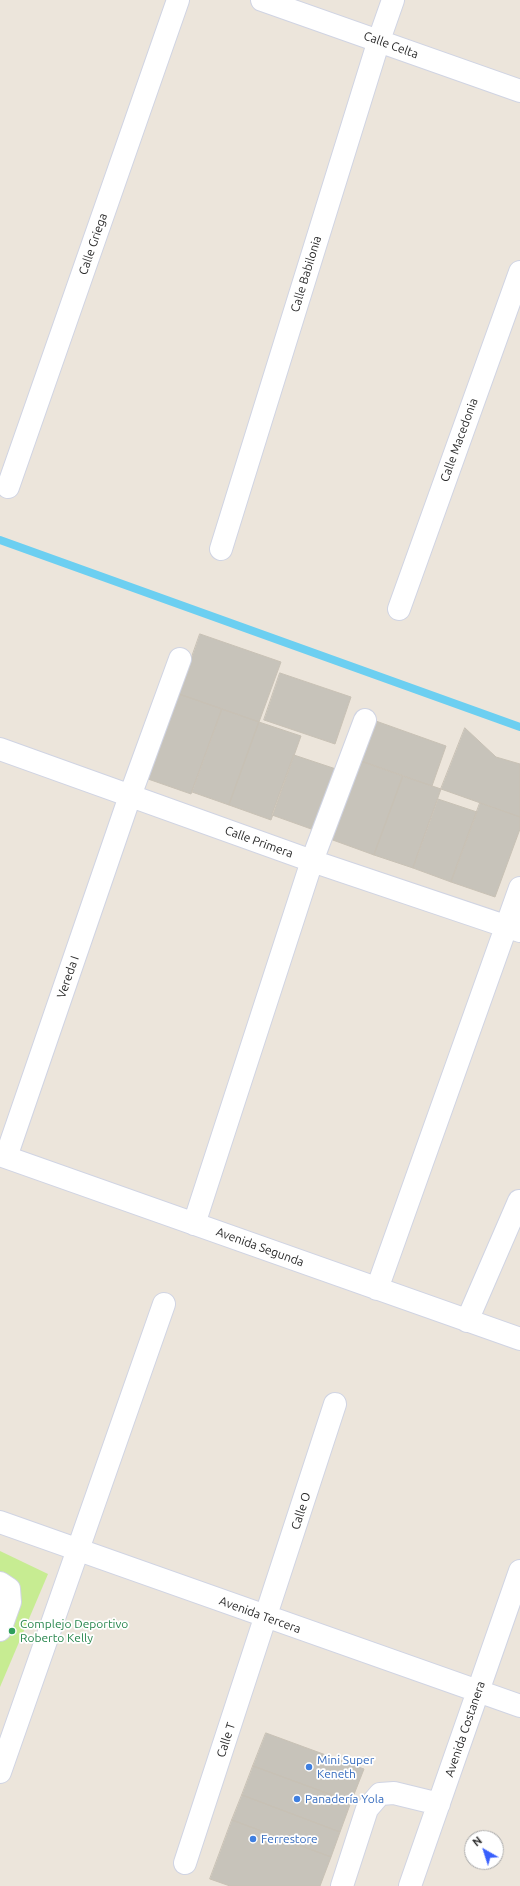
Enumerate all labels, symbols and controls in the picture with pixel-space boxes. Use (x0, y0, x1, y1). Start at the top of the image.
street label: Calle Celta (362, 28, 420, 62)
street label: Calle Griega (76, 211, 110, 277)
street label: Calle Babilonia (288, 234, 324, 314)
street label: Calle Macedonia (437, 396, 481, 484)
street label: Calle Primera (223, 823, 295, 861)
street label: Vereda I (54, 954, 82, 1000)
street label: Avenida Segunda (214, 1224, 306, 1270)
street label: Calle O (288, 1490, 314, 1532)
street label: Avenida Tercera (217, 1594, 303, 1636)
place label: Complejo Deportivo Roberto Kelly (20, 1617, 128, 1645)
marker: Complejo Deportivo Roberto Kelly (7, 1626, 17, 1636)
street label: Avenida Costanera (442, 1679, 488, 1779)
street label: Calle T (214, 1721, 238, 1759)
place label: Mini Super Keneth (317, 1753, 374, 1781)
marker: Mini Super Keneth (304, 1762, 314, 1772)
place label: Panadería Yola (305, 1792, 384, 1806)
marker: Panadería Yola (292, 1794, 302, 1804)
north arrow (464, 1830, 504, 1870)
place label: Ferrestore (261, 1832, 318, 1846)
marker: Ferrestore (248, 1834, 258, 1844)
text: N (470, 1834, 484, 1849)

